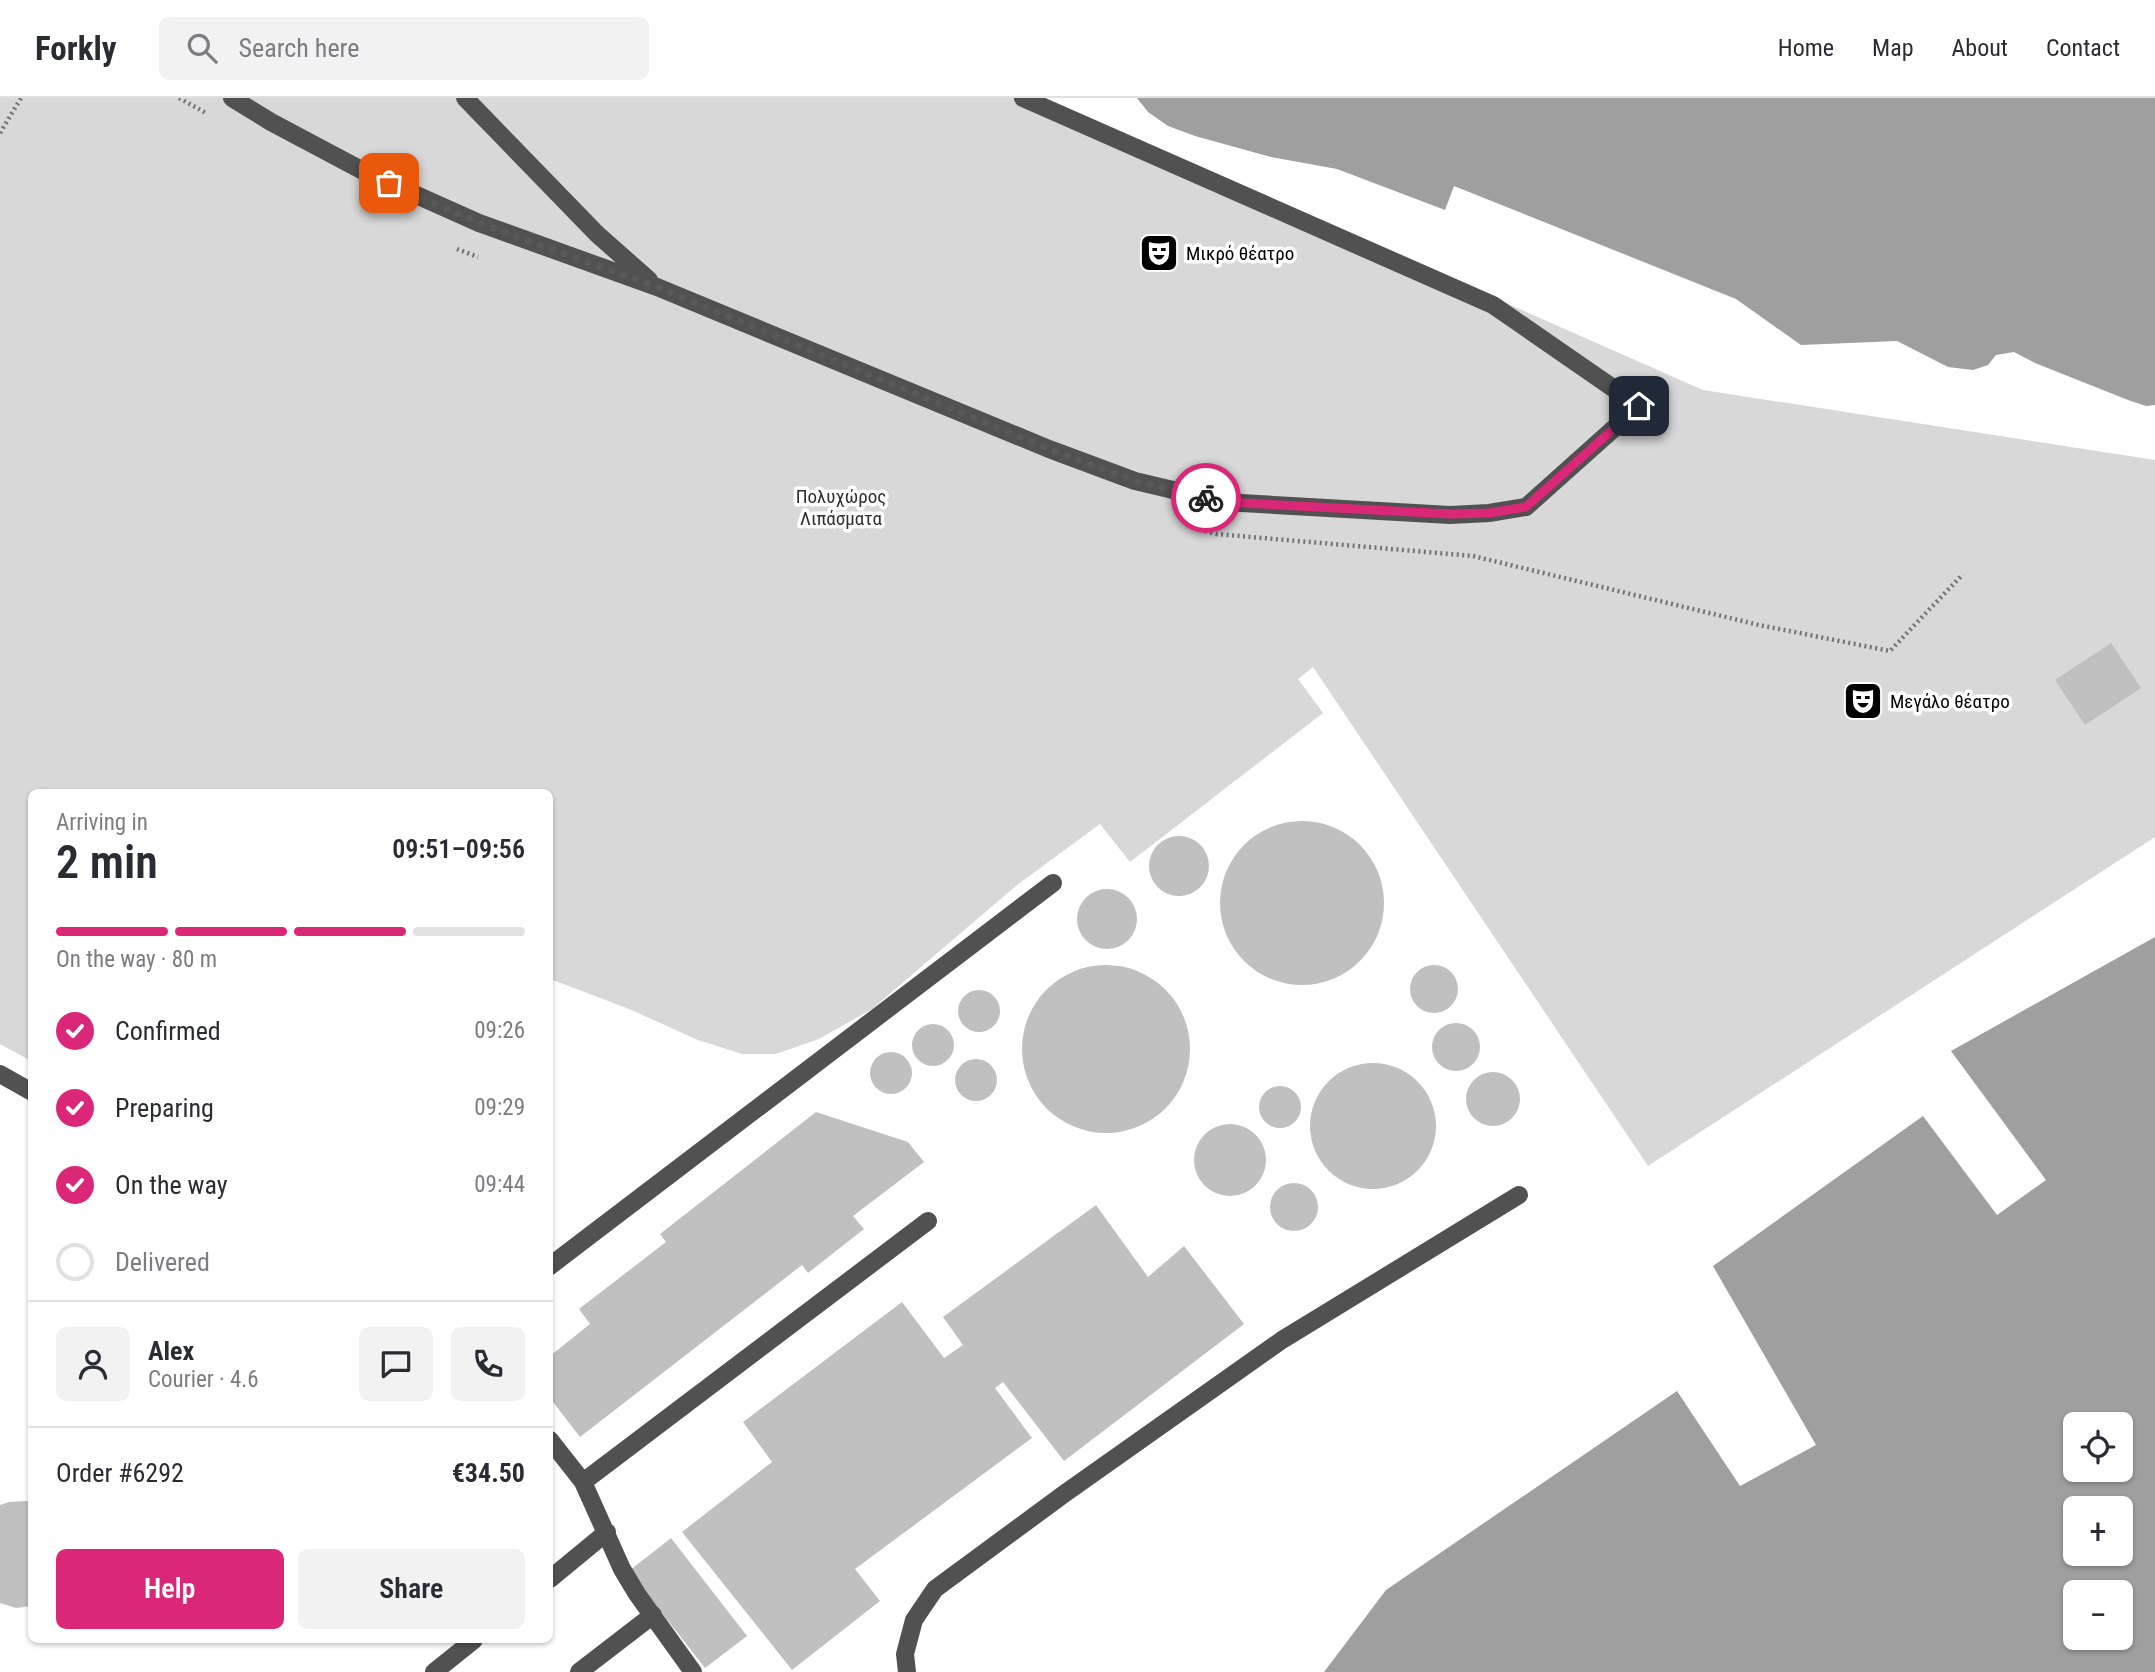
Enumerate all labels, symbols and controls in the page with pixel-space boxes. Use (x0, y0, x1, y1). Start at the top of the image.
search box (159, 17, 649, 80)
text: Forkly (35, 29, 117, 68)
icon: search (183, 29, 221, 67)
text: Search here (239, 33, 359, 63)
text: Home (1778, 34, 1834, 62)
text: Map (1872, 34, 1914, 62)
text: About (1952, 34, 2008, 62)
text: Contact (2046, 34, 2120, 62)
pin (359, 153, 419, 213)
icon: bag (370, 164, 408, 202)
theatre icon: Μικρό θέατρο (1138, 232, 1180, 274)
place label: Μικρό θέατρο (1186, 242, 1294, 265)
pin (1609, 376, 1669, 436)
icon: home (1620, 387, 1658, 425)
courier (1171, 463, 1241, 533)
icon: bike (1187, 479, 1225, 517)
park label: Πολυχώρος Λιπάσματα (796, 485, 886, 530)
theatre icon: Μεγάλο θέατρο (1842, 680, 1884, 722)
place label: Μεγάλο θέατρο (1890, 690, 2010, 713)
text: Arriving in (56, 809, 148, 836)
text: 09:51–09:56 (392, 834, 525, 864)
text: 2 min (56, 835, 158, 889)
text: On the way · 80 m (56, 946, 217, 973)
icon: check (56, 1012, 94, 1050)
text: Confirmed (115, 1016, 221, 1046)
text: 09:26 (474, 1017, 525, 1044)
icon: check (56, 1089, 94, 1127)
text: Preparing (115, 1093, 214, 1123)
text: 09:29 (474, 1094, 525, 1121)
icon: check (56, 1166, 94, 1204)
text: On the way (115, 1170, 228, 1200)
text: 09:44 (474, 1171, 525, 1198)
text: Delivered (115, 1247, 210, 1277)
button: person (56, 1327, 130, 1401)
button: chat (359, 1327, 433, 1401)
button: phone (451, 1327, 525, 1401)
text: Alex (148, 1336, 194, 1366)
text: Courier · 4.6 (148, 1366, 259, 1393)
map controls (2063, 1412, 2133, 1650)
button: locate (2063, 1412, 2133, 1482)
text: Order #6292 (56, 1458, 184, 1488)
text: €34.50 (452, 1458, 525, 1488)
button: + (2063, 1496, 2133, 1566)
button: Help (56, 1549, 284, 1629)
button: Share (298, 1549, 525, 1629)
button: − (2063, 1580, 2133, 1650)

